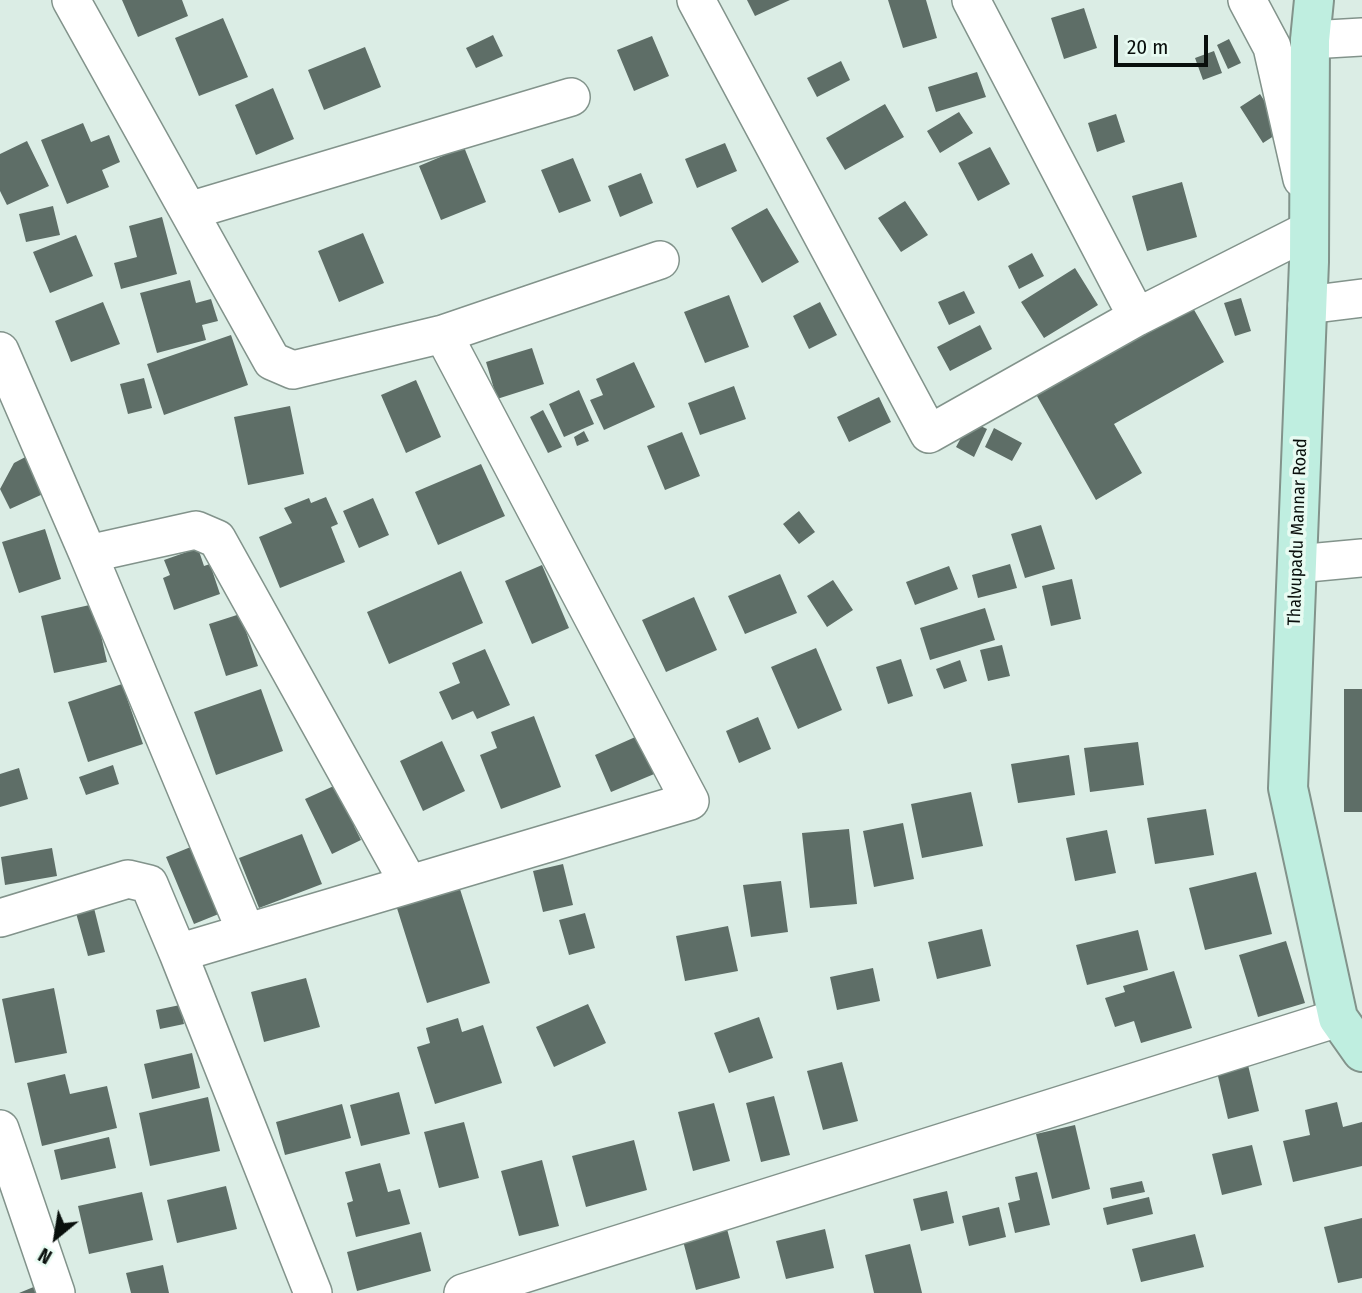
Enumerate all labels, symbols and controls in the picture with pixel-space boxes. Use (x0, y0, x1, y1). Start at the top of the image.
scale bar (1117, 21, 1212, 65)
text: 20 m (1127, 34, 1168, 60)
street label: Thalvupadu Mannar Road (1284, 438, 1312, 626)
north arrow (21, 1202, 91, 1272)
text: N (35, 1243, 56, 1268)

